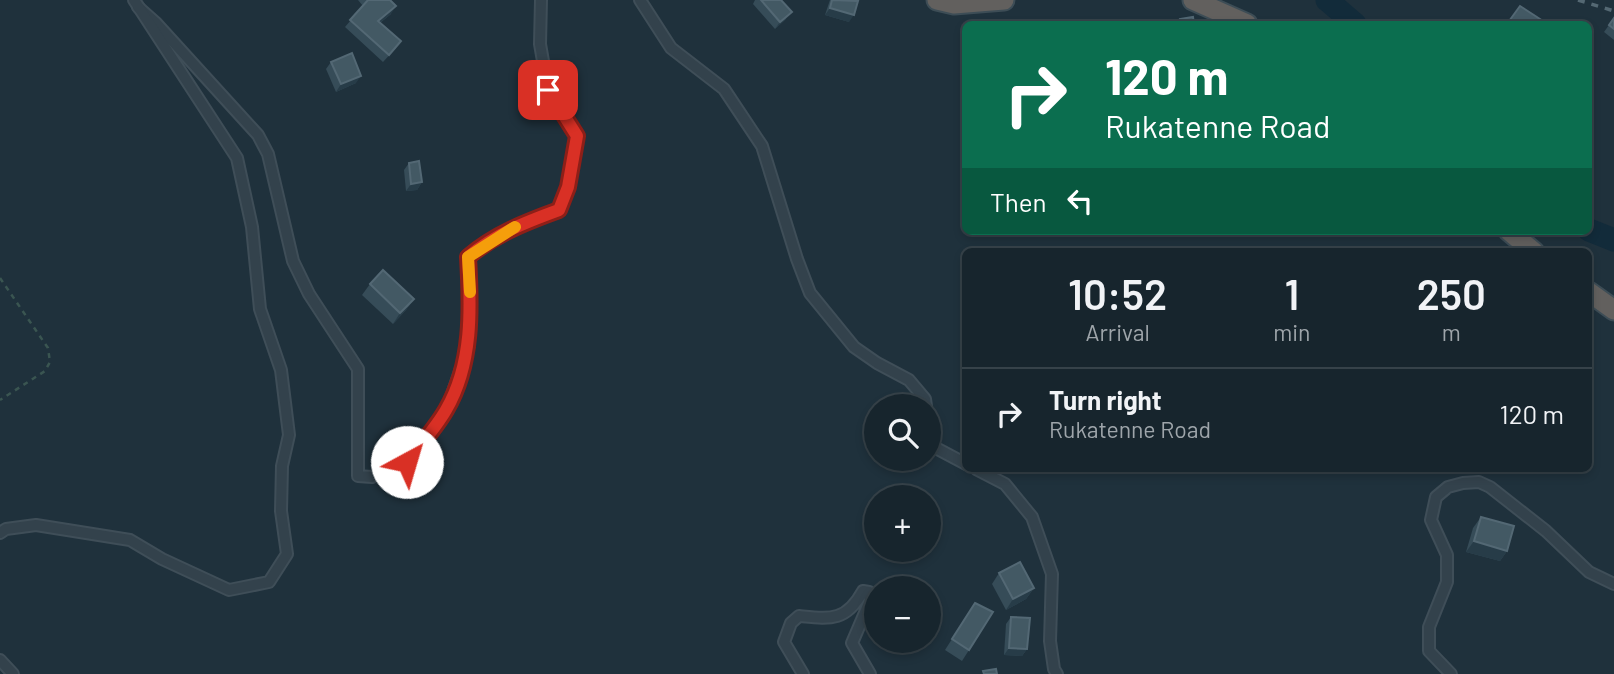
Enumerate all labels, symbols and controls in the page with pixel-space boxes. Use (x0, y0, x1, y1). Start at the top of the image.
text: 120 m (1105, 46, 1228, 105)
icon: right (990, 49, 1081, 140)
pin (518, 60, 578, 120)
icon: arrive (529, 71, 567, 109)
text: Rukatenne Road (1105, 106, 1330, 144)
icon: left (1061, 182, 1099, 220)
text: Then (990, 186, 1047, 217)
text: 10:52 (1068, 268, 1167, 318)
text: 1 (1284, 268, 1299, 318)
text: 250 (1417, 268, 1486, 318)
text: Arrival (1085, 318, 1150, 346)
text: min (1273, 318, 1311, 346)
text: m (1442, 318, 1461, 346)
text: Turn right (1049, 384, 1162, 415)
map controls (864, 394, 941, 653)
button: search (864, 394, 941, 471)
icon: right (990, 395, 1028, 433)
text: 120 m (1500, 398, 1564, 429)
text: Rukatenne Road (1049, 415, 1211, 443)
position arrow (370, 425, 444, 499)
button: + (864, 485, 941, 562)
button: − (864, 576, 941, 653)

